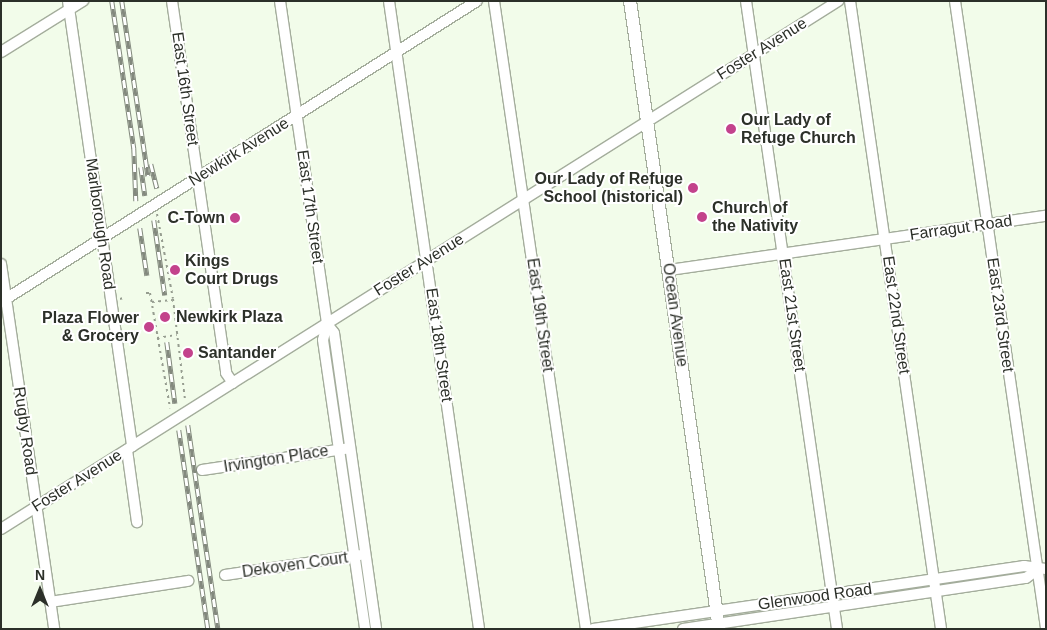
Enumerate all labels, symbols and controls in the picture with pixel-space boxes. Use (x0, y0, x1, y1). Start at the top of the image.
street label: Foster Avenue (713, 13, 811, 85)
street label: East 16th Street (168, 31, 202, 147)
place label: Our Lady of Refuge Church (741, 110, 856, 148)
street label: Newkirk Avenue (185, 113, 293, 191)
marker: Our Lady of Refuge Church (725, 123, 737, 135)
street label: East 17th Street (293, 149, 327, 265)
street label: Marlborough Road (81, 157, 119, 291)
place label: Our Lady of Refuge School (historical) (535, 169, 683, 207)
marker: Our Lady of Refuge School (historical) (687, 182, 699, 194)
place label: Church of the Nativity (712, 198, 798, 236)
place label: C-Town (168, 208, 225, 228)
marker: Church of the Nativity (696, 211, 708, 223)
street label: Farragut Road (909, 211, 1013, 245)
marker: C-Town (229, 212, 241, 224)
street label: Foster Avenue (370, 229, 468, 301)
place label: Kings Court Drugs (185, 251, 278, 289)
street label: East 22nd Street (878, 255, 914, 375)
street label: East 23rd Street (982, 256, 1018, 374)
street label: East 19th Street (523, 257, 557, 373)
street label: East 21st Street (775, 257, 809, 373)
street label: Ocean Avenue (658, 261, 692, 369)
marker: Kings Court Drugs (169, 264, 181, 276)
street label: East 18th Street (422, 287, 456, 403)
place label: Newkirk Plaza (176, 307, 283, 327)
place label: Plaza Flower & Grocery (42, 308, 139, 346)
marker: Newkirk Plaza (158, 310, 172, 324)
marker: Plaza Flower & Grocery (143, 321, 155, 333)
place label: Santander (198, 343, 276, 363)
marker: Santander (182, 347, 194, 359)
street label: Rugby Road (9, 386, 41, 476)
street label: Irvington Place (222, 441, 330, 477)
street label: Foster Avenue (28, 445, 126, 517)
street label: Dekoven Court (241, 548, 349, 582)
north arrow (15, 565, 65, 615)
text: N (35, 567, 45, 583)
street label: Glenwood Road (757, 580, 873, 614)

